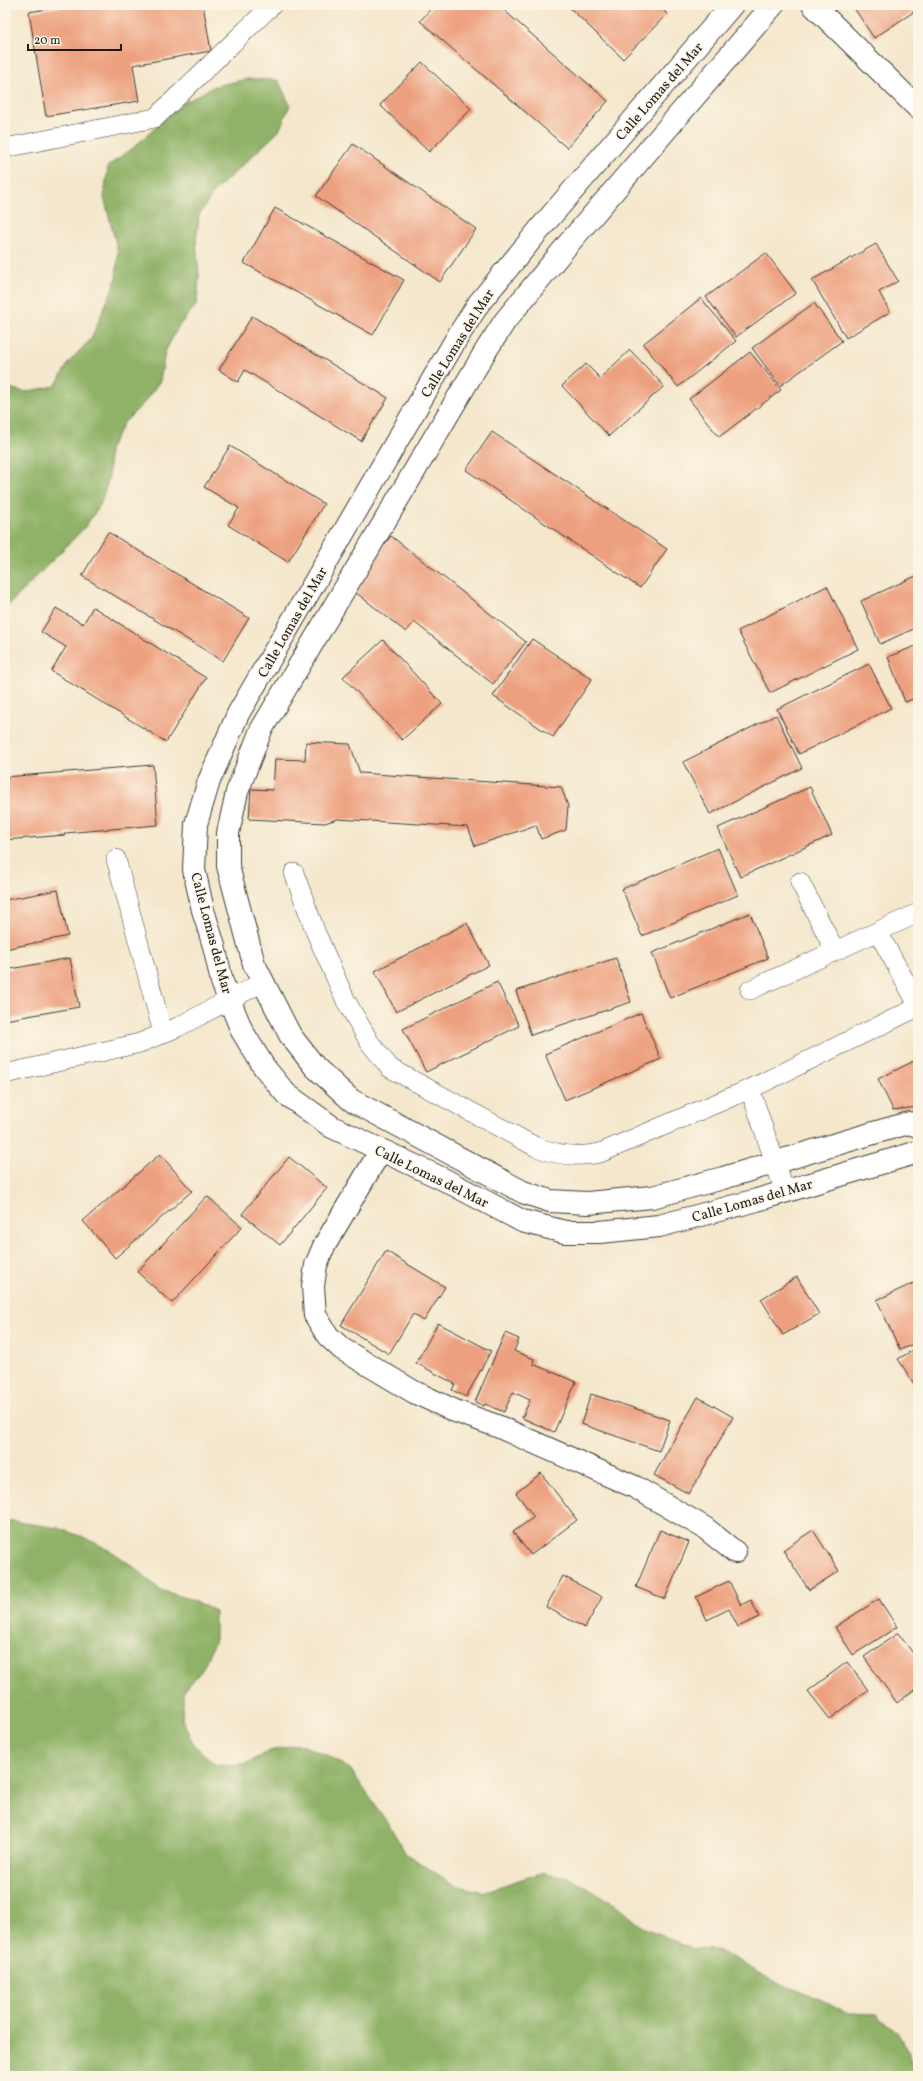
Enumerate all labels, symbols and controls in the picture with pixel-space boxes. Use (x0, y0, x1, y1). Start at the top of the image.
scale bar (28, 26, 121, 52)
text: 20 m (34, 33, 61, 49)
street label: Calle Lomas del Mar (612, 39, 708, 145)
street label: Calle Lomas del Mar (417, 286, 499, 402)
street label: Calle Lomas del Mar (254, 564, 333, 682)
street label: Calle Lomas del Mar (185, 871, 236, 996)
street label: Calle Lomas del Mar (371, 1141, 492, 1213)
street label: Calle Lomas del Mar (690, 1175, 815, 1228)

